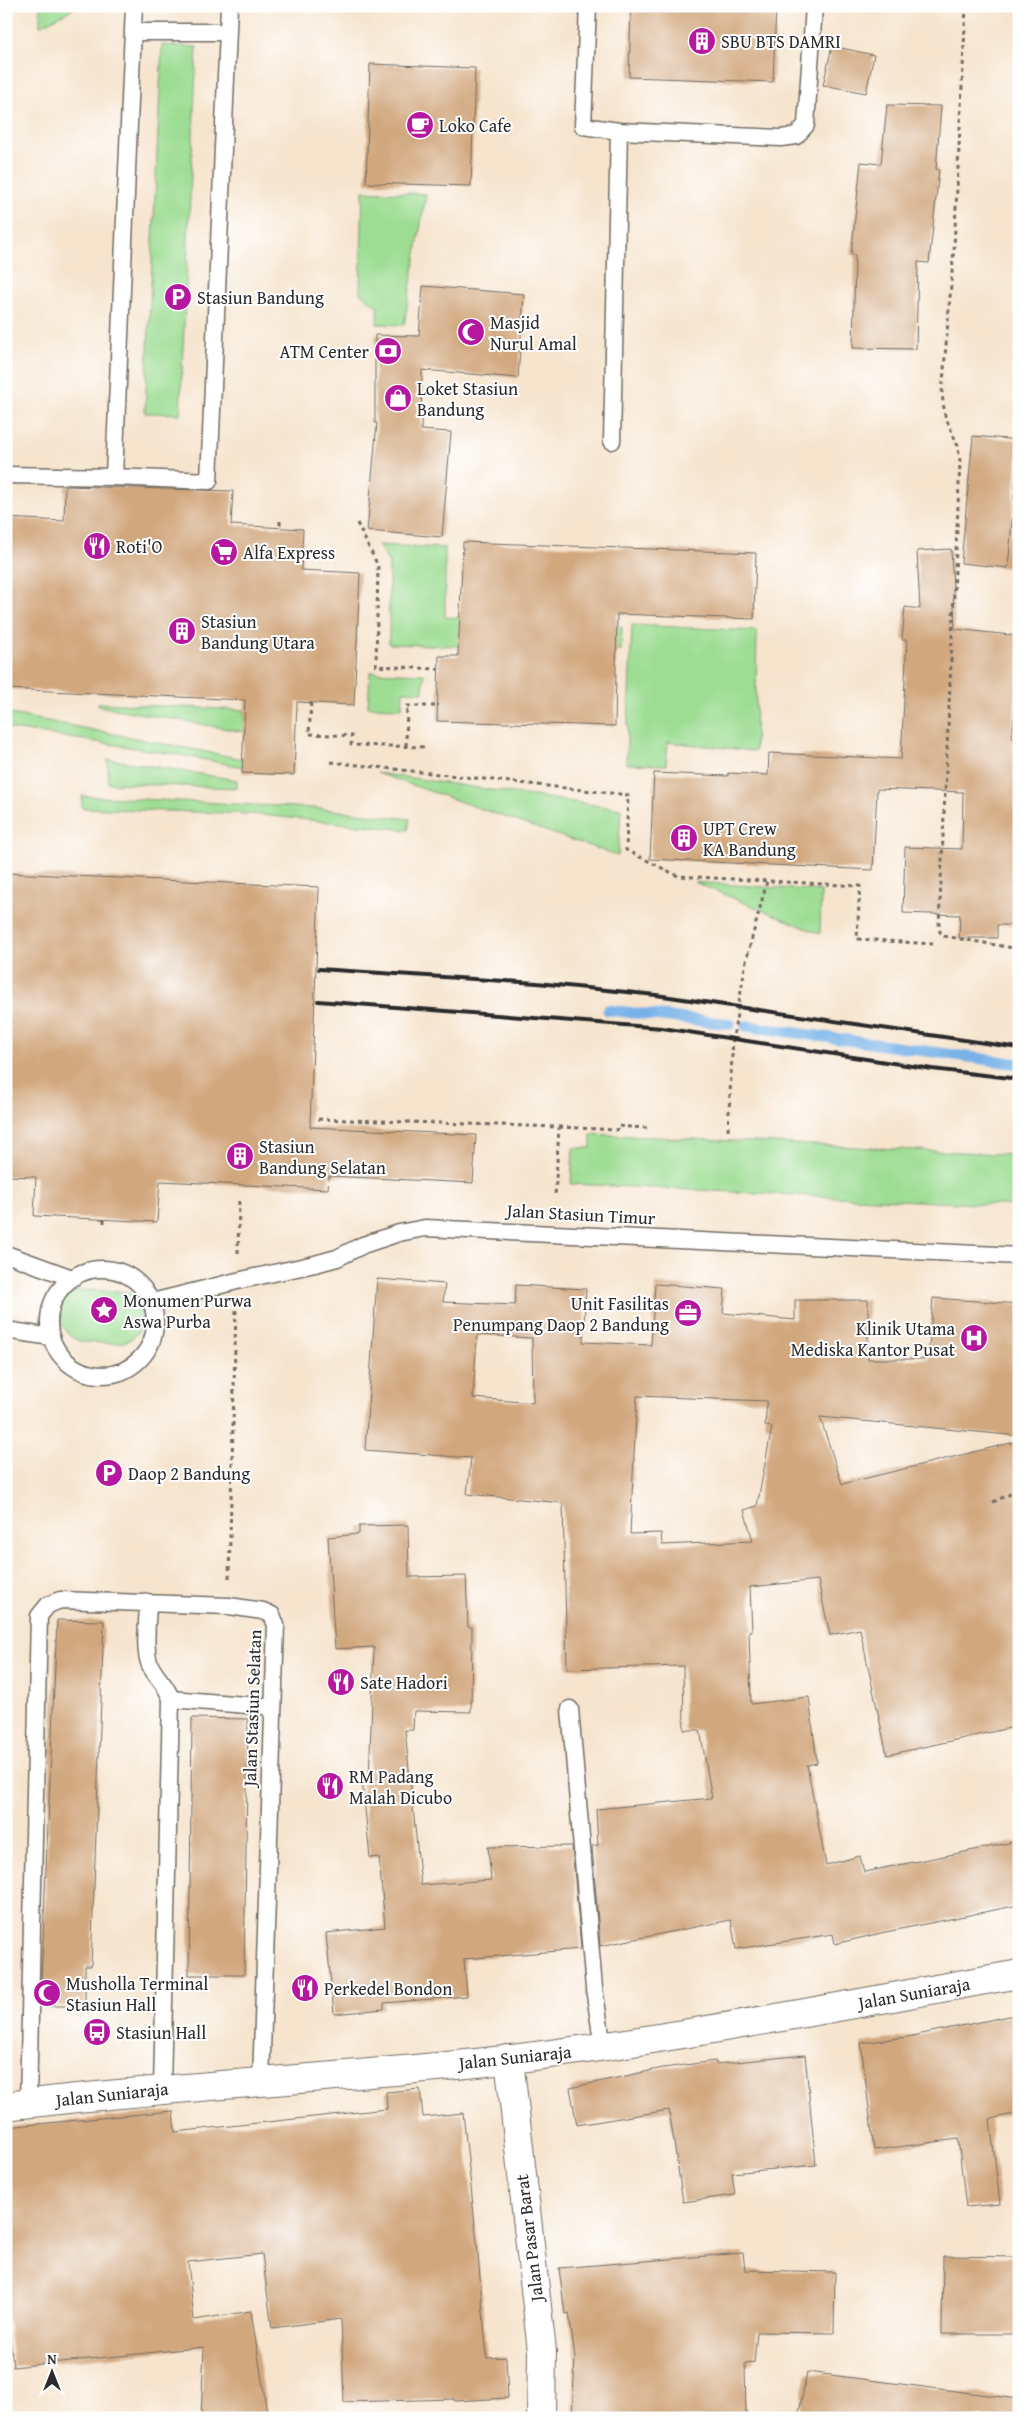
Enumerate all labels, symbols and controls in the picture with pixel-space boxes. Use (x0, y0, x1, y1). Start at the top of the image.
building icon: SBU BTS DAMRI (687, 26, 717, 56)
place label: SBU BTS DAMRI (721, 28, 841, 55)
cafe icon: Loko Cafe (405, 110, 435, 140)
place label: Loko Cafe (439, 112, 511, 139)
parking icon: Stasiun Bandung (163, 282, 193, 312)
place label: Stasiun Bandung (197, 284, 324, 311)
place label: Masjid Nurul Amal (490, 309, 577, 357)
mosque icon: Masjid Nurul Amal (456, 317, 486, 347)
bank icon: ATM Center (373, 336, 403, 366)
place label: ATM Center (280, 338, 370, 365)
place label: Loket Stasiun Bandung (417, 375, 518, 423)
shop icon: Loket Stasiun Bandung (383, 383, 413, 413)
restaurant icon: Roti'O (82, 531, 112, 561)
place label: Roti'O (116, 533, 163, 560)
supermarket icon: Alfa Express (209, 537, 239, 567)
place label: Alfa Express (243, 539, 335, 566)
place label: Stasiun Bandung Utara (201, 608, 315, 656)
building icon: Stasiun Bandung Utara (167, 616, 197, 646)
place label: UPT Crew KA Bandung (703, 815, 796, 863)
building icon: UPT Crew KA Bandung (669, 823, 699, 853)
place label: Stasiun Bandung Selatan (259, 1133, 386, 1181)
building icon: Stasiun Bandung Selatan (225, 1141, 255, 1171)
street label: Jalan Stasiun Timur (504, 1197, 656, 1231)
place label: Monumen Purwa Aswa Purba (123, 1287, 252, 1335)
place label: Unit Fasilitas Penumpang Daop 2 Bandung (453, 1290, 669, 1338)
place icon: Monumen Purwa Aswa Purba (89, 1295, 119, 1325)
office icon: Unit Fasilitas Penumpang Daop 2 Bandung (673, 1298, 703, 1328)
place label: Klinik Utama Mediska Kantor Pusat (791, 1315, 956, 1363)
hospital icon: Klinik Utama Mediska Kantor Pusat (959, 1323, 989, 1353)
parking icon: Daop 2 Bandung (94, 1458, 124, 1488)
place label: Daop 2 Bandung (128, 1460, 250, 1487)
street label: Jalan Stasiun Selatan (236, 1629, 268, 1789)
restaurant icon: Sate Hadori (326, 1667, 356, 1697)
place label: Sate Hadori (360, 1669, 448, 1696)
place label: RM Padang Malah Dicubo (349, 1763, 452, 1811)
restaurant icon: RM Padang Malah Dicubo (315, 1771, 345, 1801)
place label: Musholla Terminal Stasiun Hall (66, 1970, 208, 2018)
street label: Jalan Suniaraja (854, 1970, 973, 2016)
restaurant icon: Perkedel Bondon (290, 1973, 320, 2003)
place label: Perkedel Bondon (324, 1975, 452, 2002)
mosque icon: Musholla Terminal Stasiun Hall (32, 1978, 62, 2008)
bus stop icon: Stasiun Hall (82, 2017, 112, 2047)
place label: Stasiun Hall (116, 2019, 206, 2046)
street label: Jalan Suniaraja (455, 2038, 573, 2077)
street label: Jalan Suniaraja (52, 2075, 170, 2114)
street label: Jalan Pasar Barat (508, 2172, 550, 2305)
north arrow (28, 2346, 78, 2396)
text: N (47, 2349, 57, 2369)

